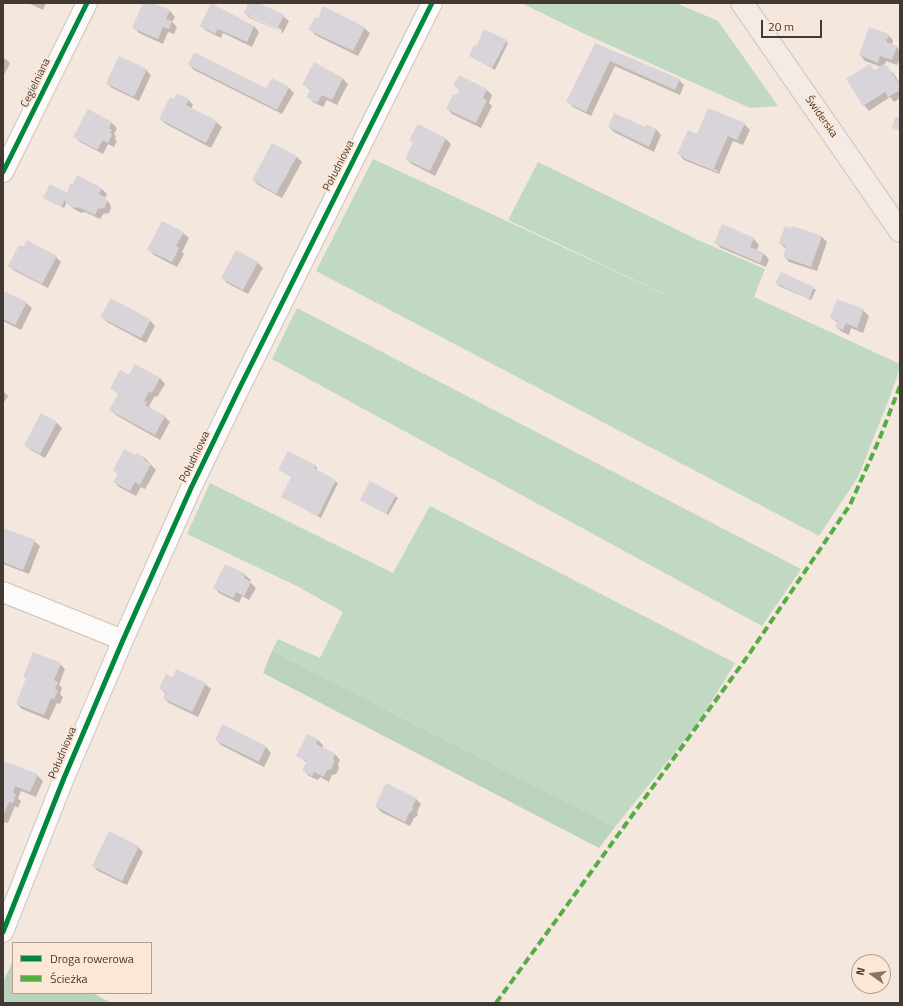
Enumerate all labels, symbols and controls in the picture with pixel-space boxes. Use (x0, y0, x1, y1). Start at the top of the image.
scale bar (763, 12, 824, 38)
text: 20 m (768, 17, 794, 36)
street label: Cegielniana (18, 56, 54, 110)
street label: Świderska (802, 94, 840, 140)
street label: Południowa (321, 138, 357, 194)
street label: Południowa (177, 429, 213, 485)
street label: Południowa (46, 725, 80, 781)
legend (12, 942, 152, 994)
text: Droga rowerowa (50, 949, 134, 968)
north arrow (851, 954, 891, 994)
text: N (852, 966, 869, 977)
text: Ścieżka (50, 969, 88, 988)

